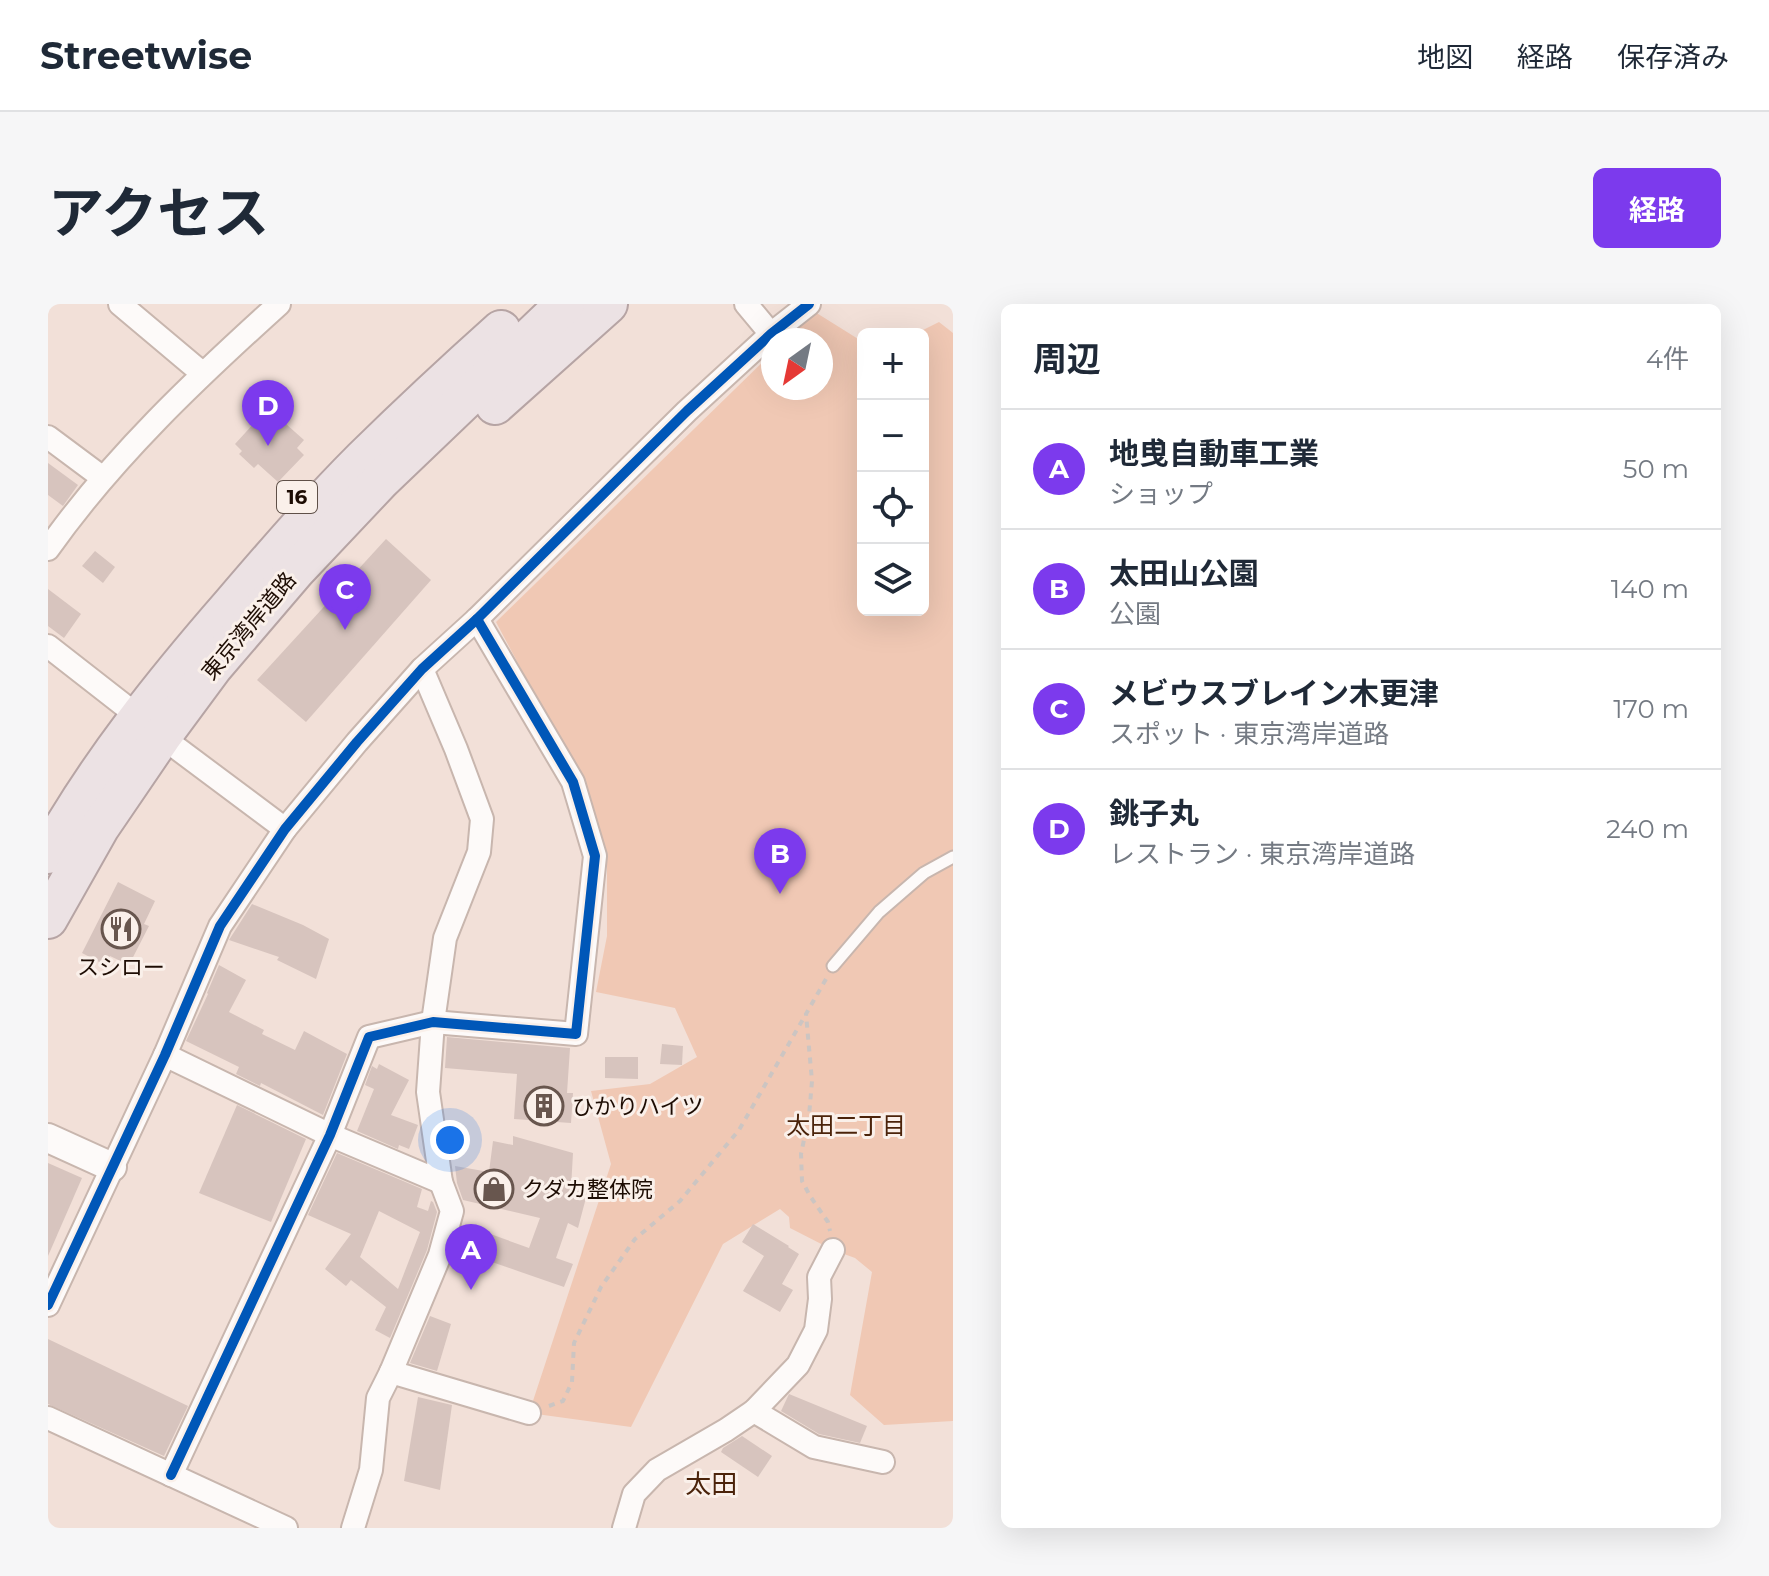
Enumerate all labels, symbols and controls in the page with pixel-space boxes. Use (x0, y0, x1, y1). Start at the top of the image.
text: Streetwise (40, 32, 252, 79)
text: 地図 (1417, 40, 1473, 74)
text: 経路 (1517, 40, 1573, 74)
text: 保存済み (1617, 40, 1729, 74)
button: 経路 (1593, 168, 1721, 248)
text: アクセス (48, 179, 269, 247)
north arrow (761, 328, 833, 400)
map controls (857, 328, 929, 616)
button: + (857, 328, 929, 400)
text: 周辺 (1033, 338, 1101, 380)
text: 4件 (1646, 343, 1689, 375)
pin: D (242, 380, 294, 446)
button: − (857, 400, 929, 472)
text: 地曵自動車工業 (1109, 435, 1319, 472)
text: A (1049, 453, 1069, 485)
text: 50 m (1623, 453, 1689, 485)
button: locate (857, 472, 929, 544)
text: ショップ (1109, 478, 1213, 510)
road number: 16 (277, 481, 317, 513)
button: layers (857, 544, 929, 616)
text: 太田山公園 (1109, 555, 1259, 592)
pin: C (319, 564, 371, 630)
street label: 東京湾岸道路 (196, 567, 302, 685)
text: B (1049, 573, 1069, 605)
text: 140 m (1611, 573, 1689, 605)
text: 公園 (1109, 598, 1161, 630)
text: メビウスブレイン木更津 (1109, 675, 1439, 712)
text: C (1050, 693, 1068, 725)
text: 170 m (1613, 693, 1689, 725)
text: スポット · 東京湾岸道路 (1109, 718, 1389, 750)
text: 銚子丸 (1109, 795, 1199, 832)
text: D (1048, 813, 1070, 845)
text: 240 m (1606, 813, 1689, 845)
pin: B (754, 828, 806, 894)
text: レストラン · 東京湾岸道路 (1109, 838, 1415, 870)
restaurant icon: スシロー (100, 908, 142, 950)
place label: スシロー (77, 954, 165, 981)
building icon: ひかりハイツ (523, 1085, 565, 1127)
place label: ひかりハイツ (572, 1093, 704, 1120)
district label: 太田二丁目 (786, 1111, 906, 1140)
your location (430, 1120, 470, 1160)
shop icon: クダカ整体院 (473, 1168, 515, 1210)
place label: クダカ整体院 (522, 1176, 653, 1203)
pin: A (445, 1224, 497, 1290)
district label: 太田 (685, 1468, 737, 1500)

